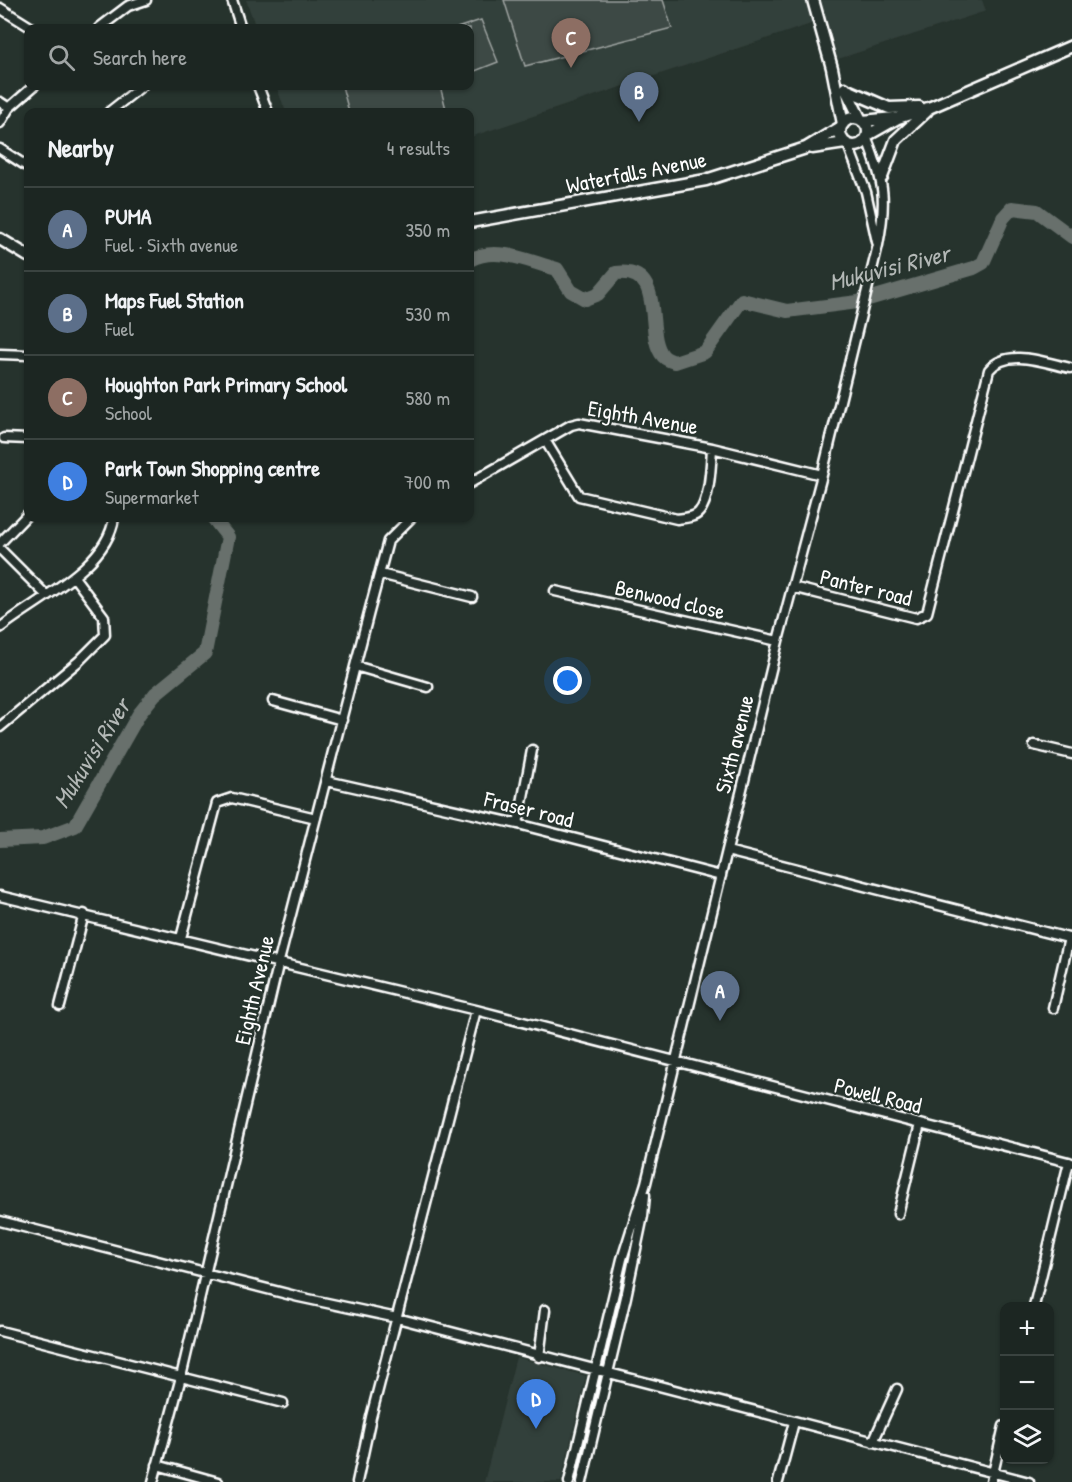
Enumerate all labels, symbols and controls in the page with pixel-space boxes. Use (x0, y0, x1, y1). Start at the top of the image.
pin: C (552, 19, 590, 68)
search box (24, 24, 474, 90)
icon: search (45, 41, 78, 74)
text: Search here (93, 42, 187, 72)
pin: B (620, 72, 658, 122)
text: Nearby (48, 130, 114, 165)
text: 4 results (387, 134, 450, 161)
street label: Waterfalls Avenue (563, 144, 709, 200)
text: PUMA (105, 201, 152, 231)
text: A (63, 216, 72, 243)
text: 350 m (405, 216, 450, 243)
text: Fuel · Sixth avenue (105, 231, 238, 258)
water label: Mukuvisi River (825, 236, 955, 297)
text: Maps Fuel Station (105, 285, 244, 315)
text: B (62, 300, 73, 327)
text: 530 m (405, 300, 450, 327)
text: Fuel (105, 315, 134, 342)
text: Houghton Park Primary School (105, 369, 347, 399)
text: C (62, 384, 73, 411)
text: 580 m (406, 384, 450, 411)
street label: Eighth Avenue (586, 393, 701, 441)
text: School (105, 399, 152, 426)
text: Park Town Shopping centre (105, 453, 320, 483)
text: D (63, 468, 72, 495)
text: 700 m (404, 468, 450, 495)
text: Supermarket (105, 483, 199, 510)
street label: Panter road (817, 561, 915, 613)
street label: Benwood close (612, 572, 728, 626)
your location (553, 666, 582, 695)
water label: Mukuvisi River (45, 690, 139, 814)
street label: Sixth avenue (707, 691, 761, 796)
street label: Fraser road (480, 783, 577, 835)
street label: Eighth Avenue (227, 932, 281, 1048)
pin: A (700, 972, 740, 1021)
street label: Powell Road (831, 1070, 925, 1120)
map controls (1000, 1302, 1054, 1464)
button: + (1000, 1302, 1054, 1356)
button: − (1000, 1356, 1054, 1410)
pin: D (516, 1380, 556, 1429)
button: layers (1000, 1410, 1054, 1464)

